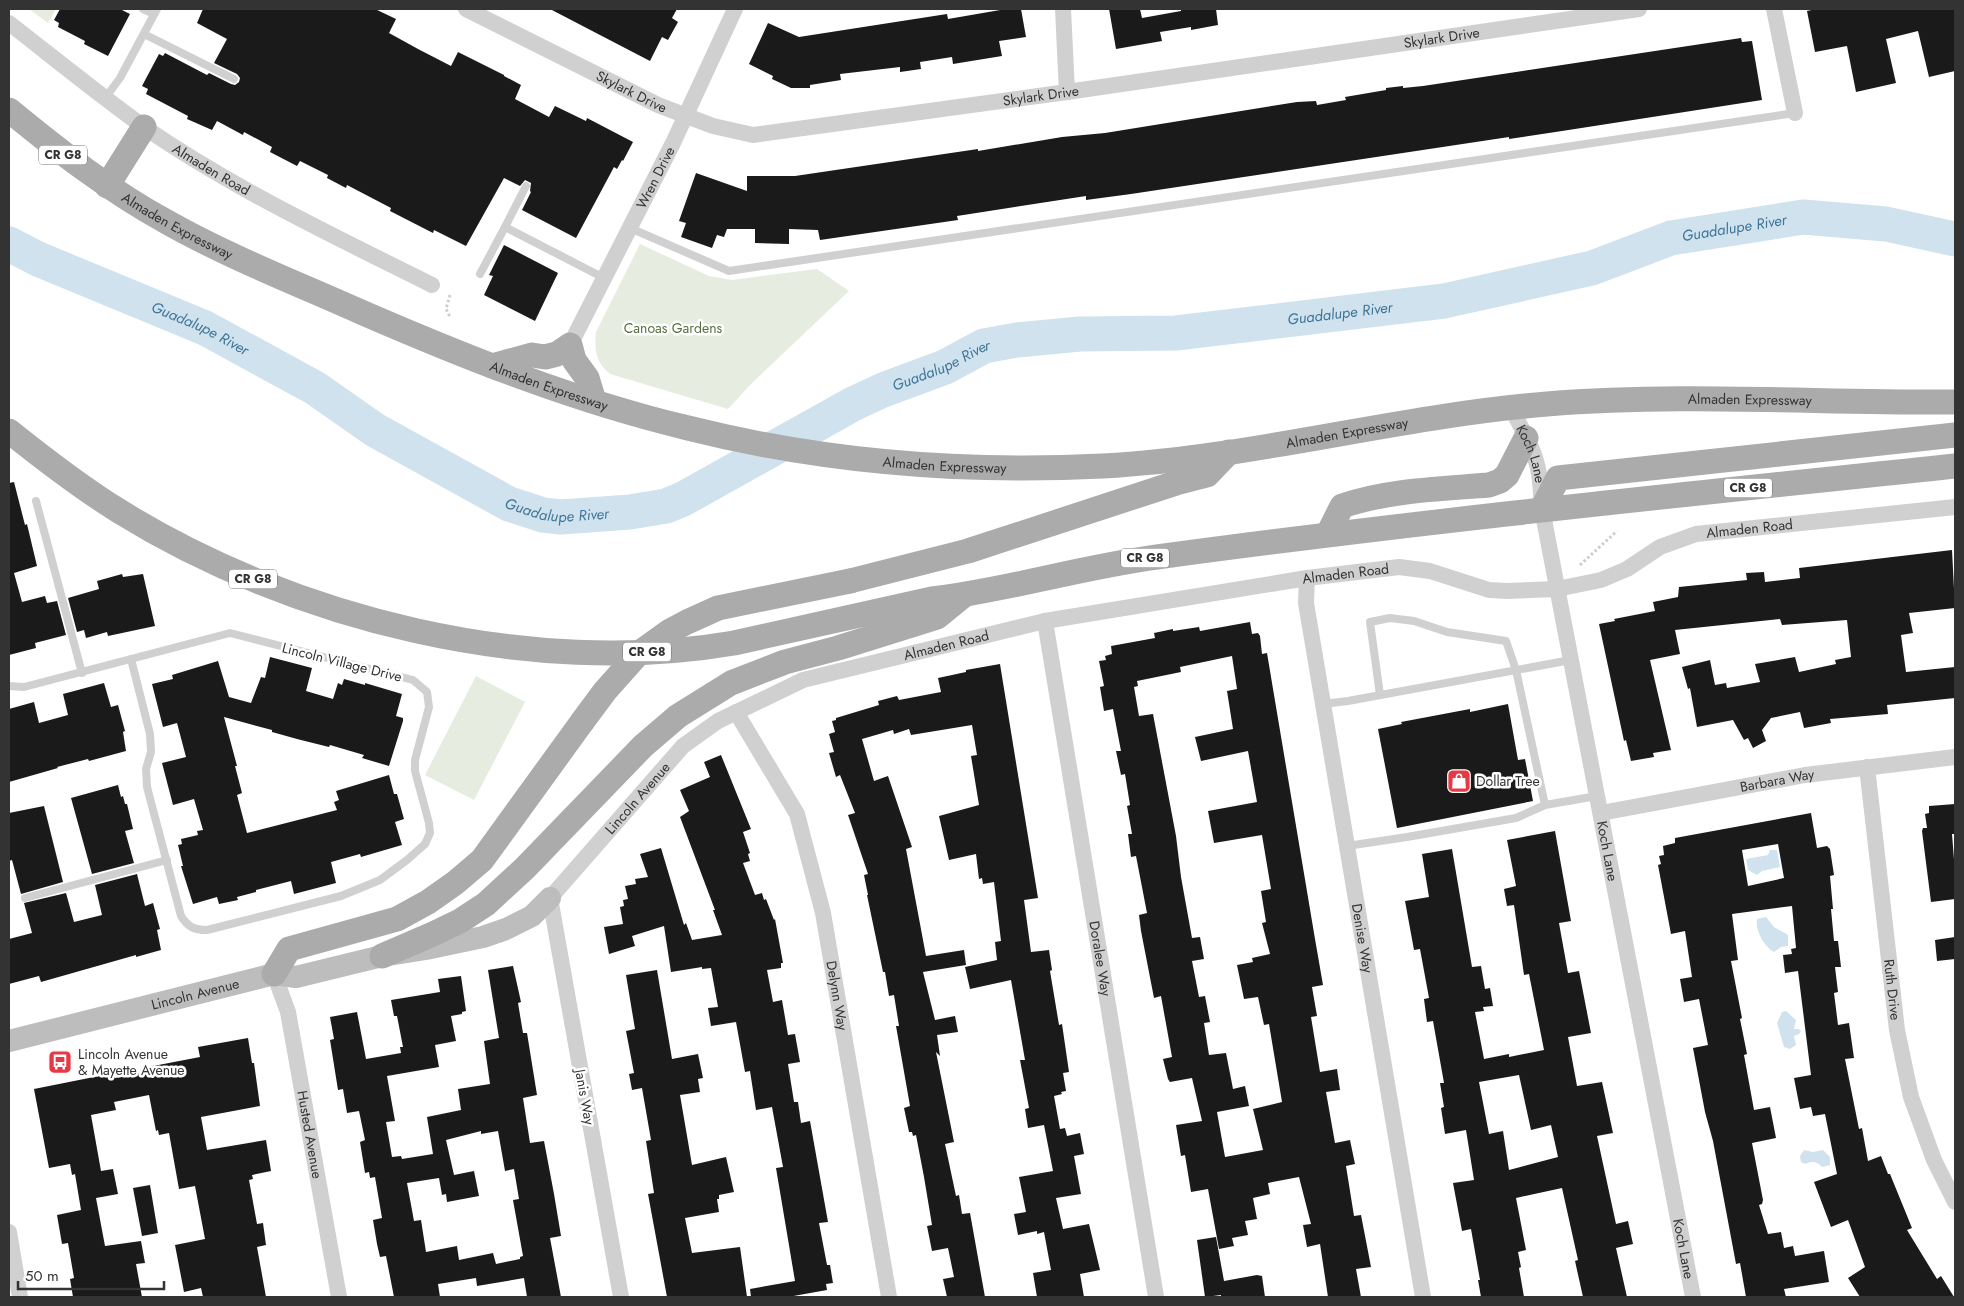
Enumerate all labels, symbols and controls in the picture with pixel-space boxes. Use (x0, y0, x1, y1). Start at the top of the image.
street label: Skylark Drive (1402, 22, 1481, 53)
street label: Skylark Drive (593, 66, 670, 117)
street label: Skylark Drive (1002, 80, 1080, 111)
street label: Almaden Road (169, 138, 254, 200)
street label: Wren Drive (631, 143, 680, 212)
road number: CR G8 (39, 146, 87, 164)
street label: Almaden Expressway (118, 187, 237, 265)
water label: Guadalupe River (1680, 209, 1789, 247)
water label: Guadalupe River (148, 296, 254, 361)
water label: Guadalupe River (1286, 296, 1395, 331)
park label: Canoas Gardens (624, 318, 723, 338)
water label: Guadalupe River (889, 334, 993, 397)
street label: Almaden Expressway (487, 356, 611, 416)
street label: Almaden Expressway (1688, 389, 1813, 410)
street label: Almaden Expressway (1284, 412, 1411, 453)
street label: Koch Lane (1511, 421, 1550, 484)
street label: Almaden Expressway (882, 451, 1007, 478)
road number: CR G8 (1724, 478, 1772, 498)
water label: Guadalupe River (502, 492, 611, 528)
street label: Almaden Road (1705, 514, 1794, 543)
road number: CR G8 (1121, 548, 1169, 568)
street label: Almaden Road (1301, 558, 1390, 589)
road number: CR G8 (229, 570, 277, 588)
street label: Almaden Road (901, 625, 991, 665)
street label: Lincoln Village Drive (280, 637, 404, 687)
road number: CR G8 (623, 642, 671, 662)
street label: Lincoln Avenue (600, 758, 675, 839)
street label: Barbara Way (1738, 764, 1816, 797)
shop icon: Dollar Tree (1446, 768, 1472, 794)
place label: Dollar Tree (1476, 771, 1540, 791)
street label: Koch Lane (1592, 819, 1623, 883)
street label: Denise Way (1347, 902, 1378, 975)
street label: Doralee Way (1084, 919, 1117, 998)
street label: Ruth Drive (1879, 958, 1906, 1021)
street label: Delynn Way (821, 959, 853, 1033)
street label: Lincoln Avenue (149, 973, 241, 1015)
place label: Lincoln Avenue & Mayette Avenue (78, 1044, 185, 1080)
bus stop icon: Lincoln Avenue & Mayette Avenue (47, 1049, 73, 1075)
street label: Janis Way (570, 1066, 600, 1127)
street label: Husted Avenue (292, 1089, 328, 1180)
street label: Koch Lane (1668, 1217, 1699, 1281)
scale bar (18, 1258, 164, 1290)
text: 50 m (25, 1265, 59, 1287)

